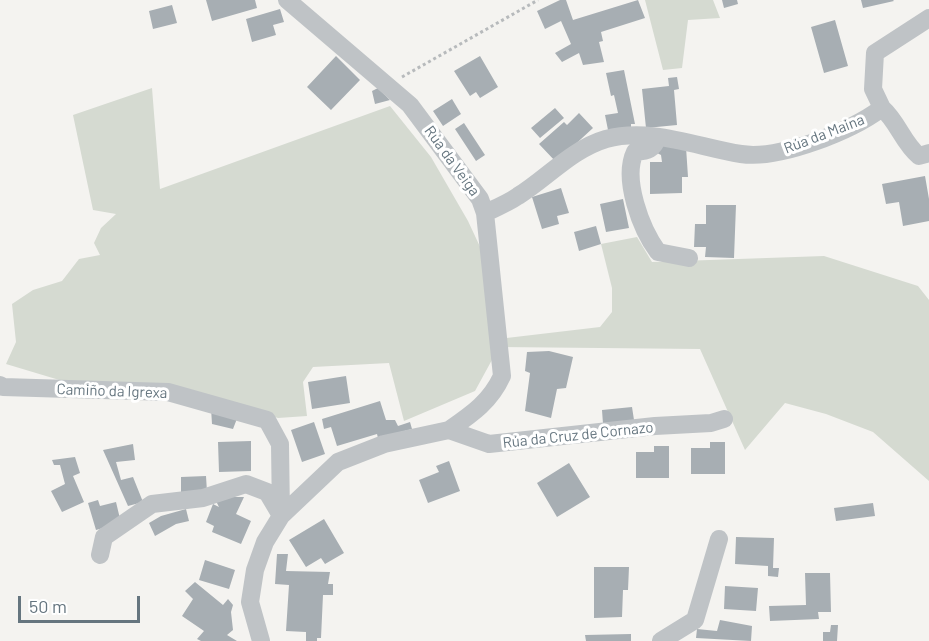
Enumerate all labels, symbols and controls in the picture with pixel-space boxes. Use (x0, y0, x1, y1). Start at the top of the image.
street label: Rúa da Maina (781, 110, 867, 158)
street label: Rúa da Veiga (421, 122, 483, 200)
street label: Camiño da Igrexa (56, 380, 168, 402)
street label: Rúa da Cruz de Cornazo (502, 418, 654, 452)
scale bar (21, 584, 142, 622)
text: 50 m (29, 595, 67, 617)

